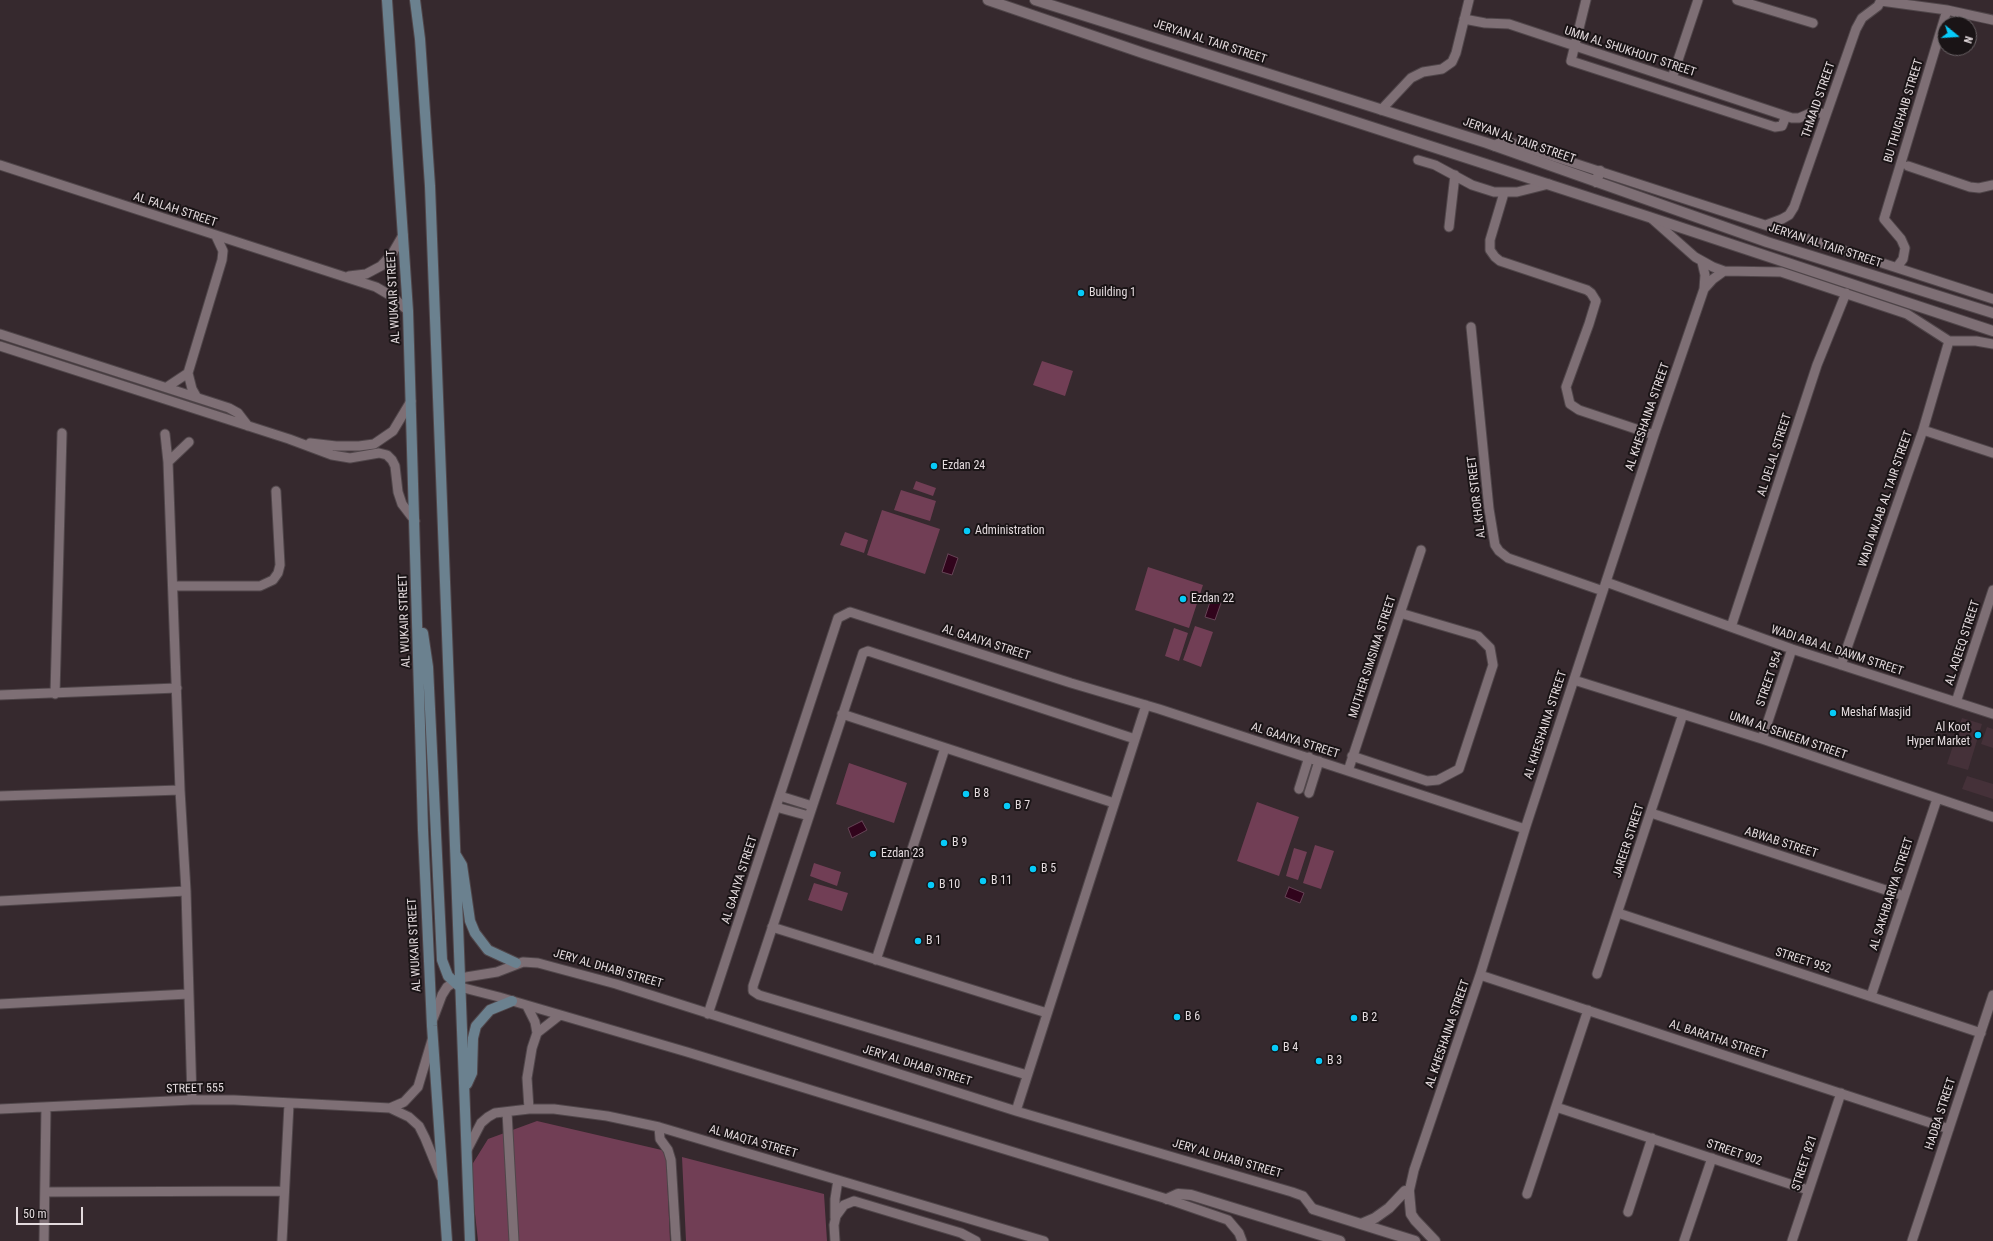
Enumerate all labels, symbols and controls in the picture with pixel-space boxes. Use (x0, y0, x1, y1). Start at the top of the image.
north arrow (1937, 16, 1977, 56)
street label: JERYAN AL TAIR STREET (1152, 17, 1268, 67)
street label: UMM AL SHUKHOUT STREET (1562, 24, 1698, 80)
text: N (1961, 34, 1975, 45)
street label: BU THUGHAIB STREET (1881, 58, 1927, 164)
street label: THMAID STREET (1799, 60, 1839, 140)
street label: JERYAN AL TAIR STREET (1461, 115, 1577, 167)
street label: AL FALAH STREET (131, 190, 219, 230)
street label: JERYAN AL TAIR STREET (1767, 221, 1883, 271)
street label: AL WUKAIR STREET (384, 250, 404, 344)
place label: Building 1 (1089, 286, 1136, 300)
marker: Building 1 (1076, 288, 1086, 298)
street label: AL KHESHAINA STREET (1623, 361, 1673, 473)
street label: AL DELAL STREET (1755, 412, 1795, 498)
street label: WADI AWJAB AL TAIR STREET (1856, 429, 1916, 569)
street label: AL KHOR STREET (1465, 455, 1489, 539)
place label: Ezdan 24 (942, 459, 985, 473)
marker: Ezdan 24 (929, 461, 939, 471)
place label: Administration (975, 524, 1045, 538)
marker: Administration (962, 526, 972, 536)
street label: AL WUKAIR STREET (396, 574, 414, 668)
place label: Ezdan 22 (1191, 592, 1234, 606)
marker: Ezdan 22 (1178, 594, 1188, 604)
street label: MUTHER SIMSIMA STREET (1346, 594, 1400, 720)
street label: AL AQEEQ STREET (1942, 599, 1984, 687)
street label: AL GAAIYA STREET (940, 622, 1032, 664)
street label: WADI ABA AL DAWM STREET (1769, 623, 1905, 679)
street label: STREET 954 (1754, 649, 1786, 709)
street label: AL KHESHAINA STREET (1522, 669, 1570, 781)
place label: Meshaf Masjid (1841, 706, 1911, 720)
marker: Meshaf Masjid (1828, 708, 1838, 718)
street label: UMM AL SENEEM STREET (1727, 709, 1849, 763)
street label: AL GAAIYA STREET (1249, 720, 1341, 762)
place label: Al Koot Hyper Market (1907, 721, 1970, 749)
marker: Al Koot Hyper Market (1973, 730, 1983, 740)
place label: B 8 (974, 787, 989, 801)
marker: B 8 (961, 789, 971, 799)
place label: B 7 (1015, 799, 1030, 813)
marker: B 7 (1002, 801, 1012, 811)
street label: JAREER STREET (1610, 802, 1648, 880)
street label: ABWAB STREET (1743, 824, 1819, 862)
street label: AL GAAIYA STREET (719, 834, 761, 926)
place label: B 9 (952, 836, 967, 850)
street label: AL SAKHBARIYA STREET (1867, 836, 1917, 952)
marker: B 9 (939, 838, 949, 848)
place label: Ezdan 23 (881, 847, 924, 861)
marker: Ezdan 23 (868, 849, 878, 859)
place label: B 5 (1041, 862, 1056, 876)
marker: B 5 (1028, 864, 1038, 874)
place label: B 11 (991, 874, 1012, 888)
marker: B 11 (978, 876, 988, 886)
place label: B 10 (939, 878, 960, 892)
marker: B 10 (926, 880, 936, 890)
street label: AL WUKAIR STREET (405, 898, 425, 992)
place label: B 1 (926, 934, 941, 948)
marker: B 1 (913, 936, 923, 946)
street label: STREET 952 (1773, 945, 1833, 977)
street label: JERY AL DHABI STREET (552, 947, 664, 991)
street label: AL KHESHAINA STREET (1423, 978, 1473, 1090)
place label: B 6 (1185, 1010, 1200, 1024)
place label: B 2 (1362, 1011, 1377, 1025)
marker: B 6 (1172, 1012, 1182, 1022)
marker: B 2 (1349, 1013, 1359, 1023)
street label: AL BARATHA STREET (1667, 1017, 1769, 1063)
place label: B 4 (1283, 1041, 1298, 1055)
street label: JERY AL DHABI STREET (861, 1043, 973, 1089)
marker: B 4 (1270, 1043, 1280, 1053)
place label: B 3 (1327, 1054, 1342, 1068)
marker: B 3 (1314, 1056, 1324, 1066)
street label: HADBA STREET (1923, 1076, 1959, 1152)
street label: STREET 555 (166, 1081, 224, 1097)
street label: AL MAQTA STREET (707, 1123, 799, 1161)
street label: STREET 821 (1789, 1133, 1821, 1193)
street label: JERY AL DHABI STREET (1171, 1137, 1283, 1181)
street label: STREET 902 (1704, 1137, 1764, 1169)
scale bar (18, 1199, 85, 1225)
text: 50 m (23, 1207, 47, 1221)

